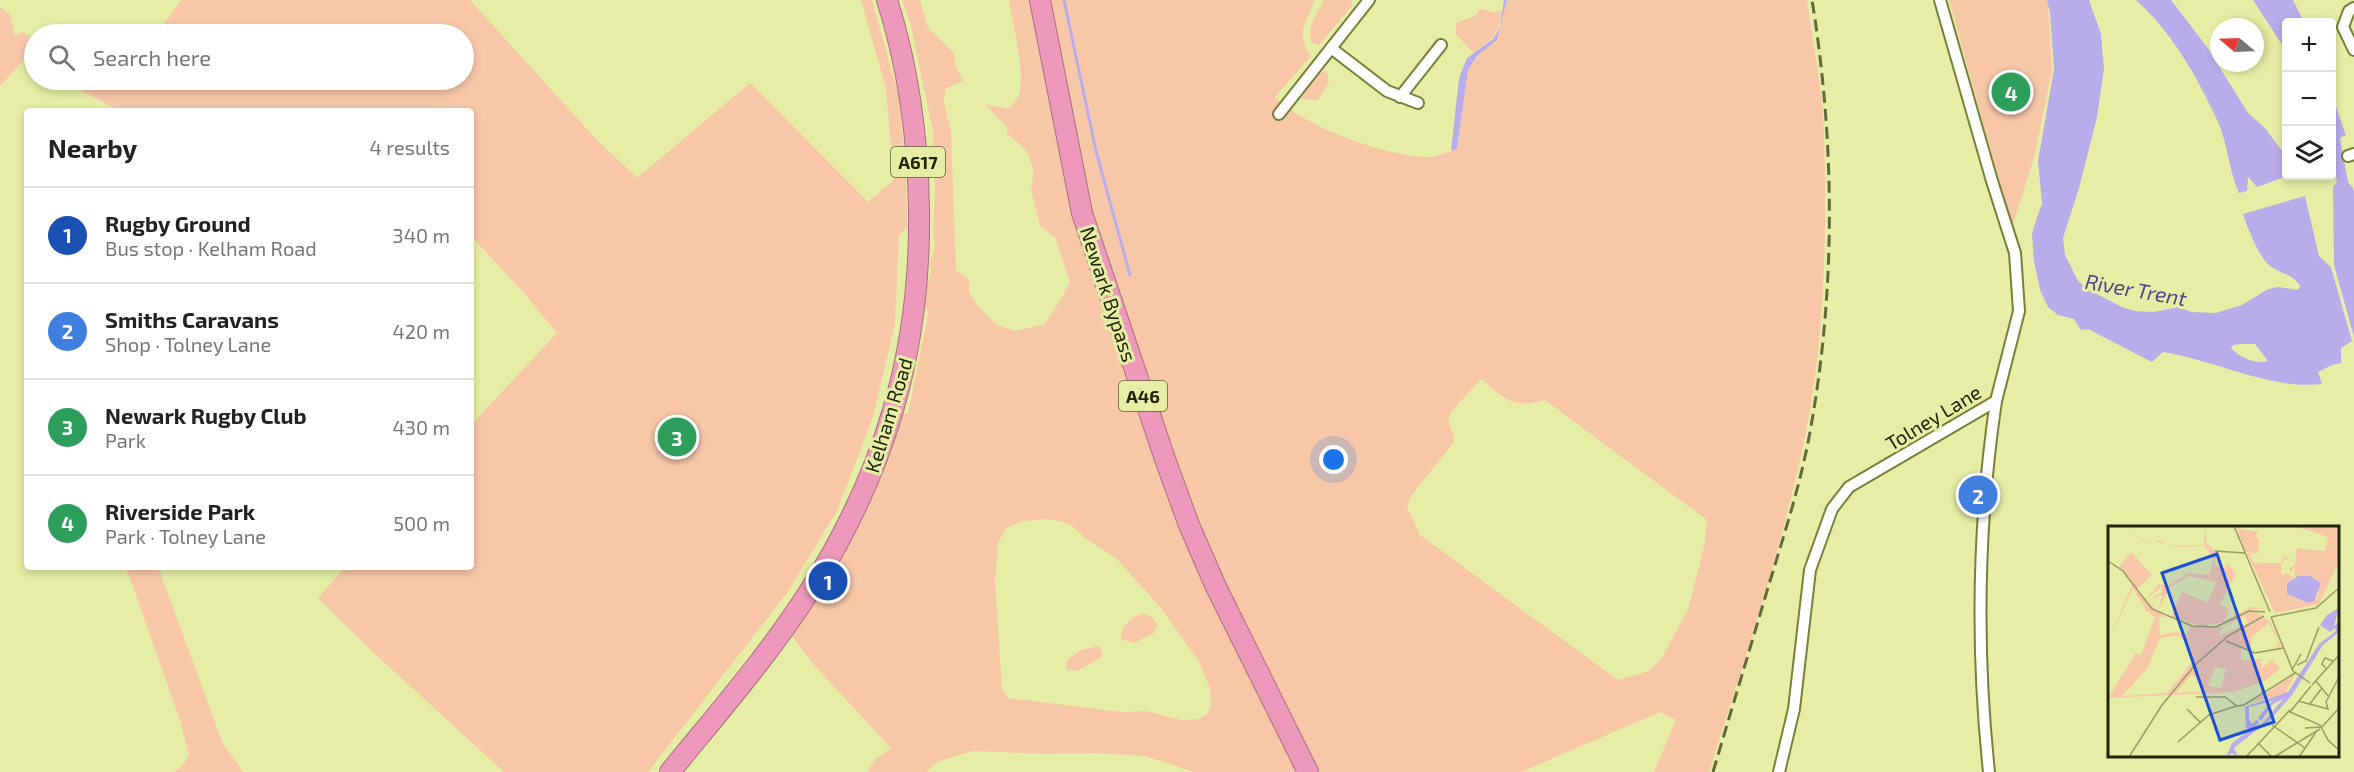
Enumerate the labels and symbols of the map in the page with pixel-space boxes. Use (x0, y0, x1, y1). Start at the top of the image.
north arrow (2210, 18, 2264, 72)
pin: 4 (1992, 70, 2030, 115)
road number: A617 (891, 147, 945, 177)
street label: Newark Bypass (1076, 223, 1142, 365)
water label: River Trent (2083, 268, 2189, 310)
street label: Kelham Road (859, 355, 917, 475)
street label: Tolney Lane (1881, 379, 1985, 455)
road number: A46 (1119, 381, 1167, 411)
pin: 3 (658, 414, 696, 460)
your location (1319, 445, 1348, 474)
pin: 2 (1958, 472, 1998, 518)
inset map (2108, 526, 2339, 757)
pin: 1 (808, 558, 848, 604)

